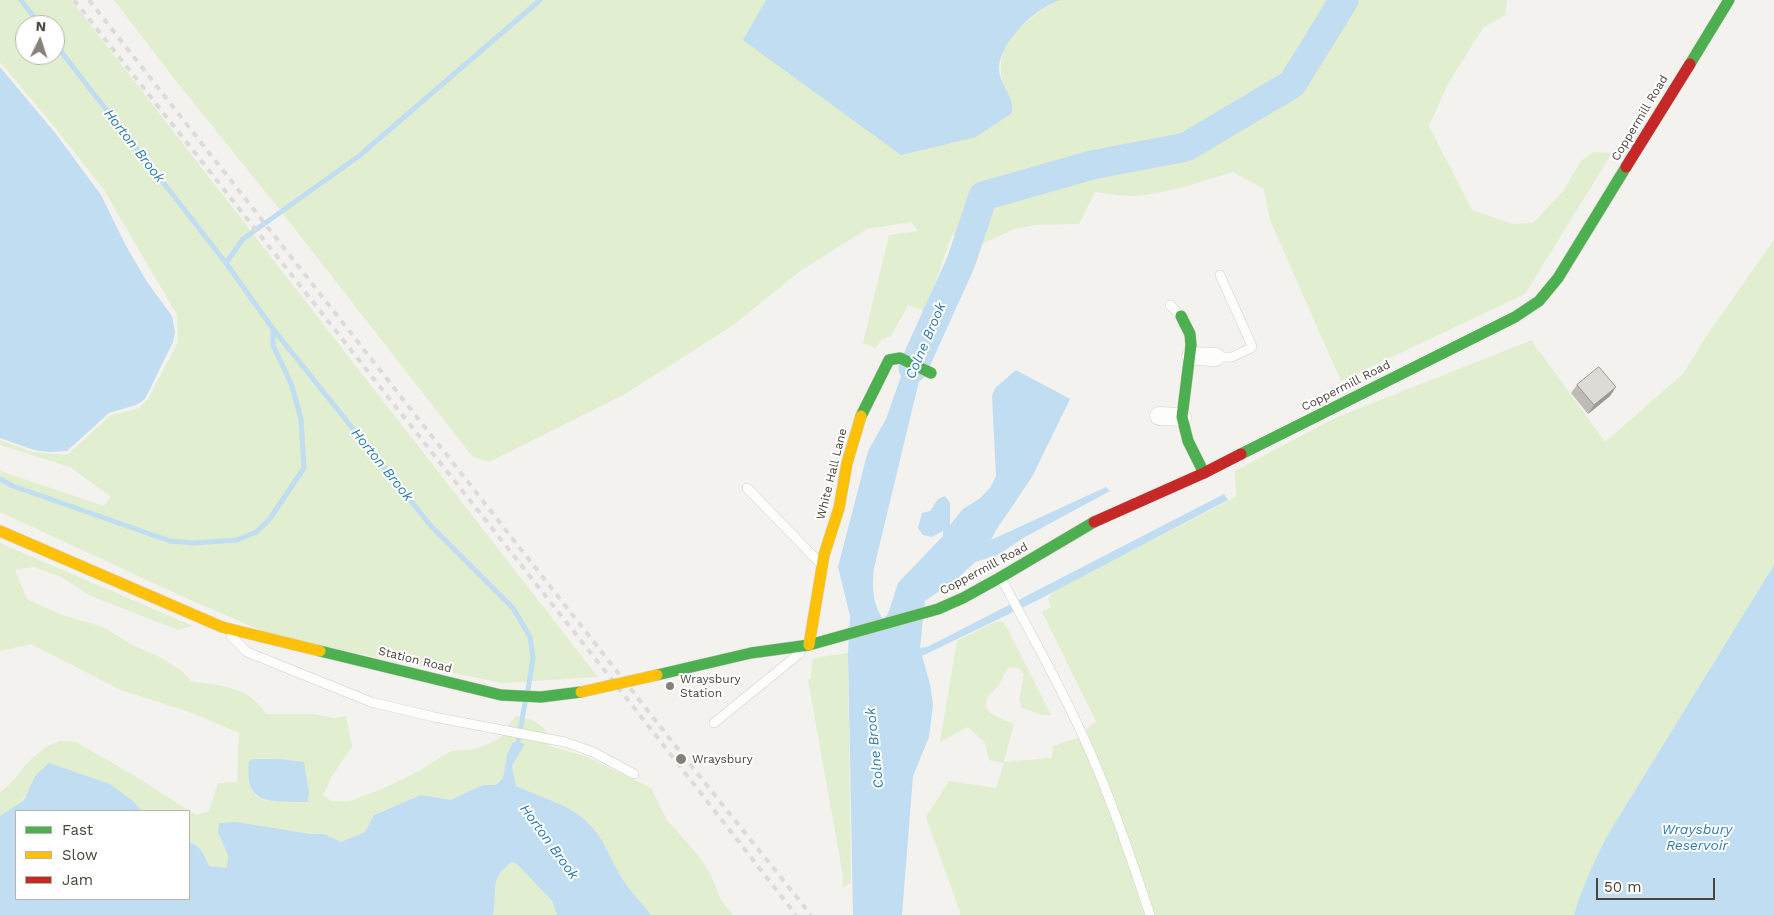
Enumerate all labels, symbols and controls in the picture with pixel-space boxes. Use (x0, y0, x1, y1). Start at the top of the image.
north arrow (15, 15, 65, 65)
text: N (35, 18, 47, 34)
street label: Coppermill Road (1609, 72, 1671, 164)
water label: Horton Brook (100, 106, 168, 186)
water label: Colne Brook (902, 300, 950, 382)
street label: Coppermill Road (1299, 357, 1393, 415)
water label: Horton Brook (348, 425, 416, 505)
street label: White Hall Lane (814, 427, 850, 521)
street label: Coppermill Road (938, 540, 1030, 598)
street label: Station Road (377, 644, 453, 676)
place label: Wraysbury Station (680, 672, 741, 700)
marker: Wraysbury Station (664, 680, 676, 692)
water label: Colne Brook (862, 707, 888, 789)
marker: Wraysbury (674, 752, 688, 766)
place label: Wraysbury (692, 752, 753, 766)
water label: Horton Brook (516, 801, 582, 883)
legend (15, 810, 190, 900)
text: Fast (62, 821, 93, 839)
water label: Wraysbury Reservoir (1662, 822, 1732, 854)
text: Slow (62, 846, 98, 864)
scale bar (1599, 868, 1718, 900)
text: Jam (62, 871, 93, 889)
text: 50 m (1604, 878, 1641, 896)

